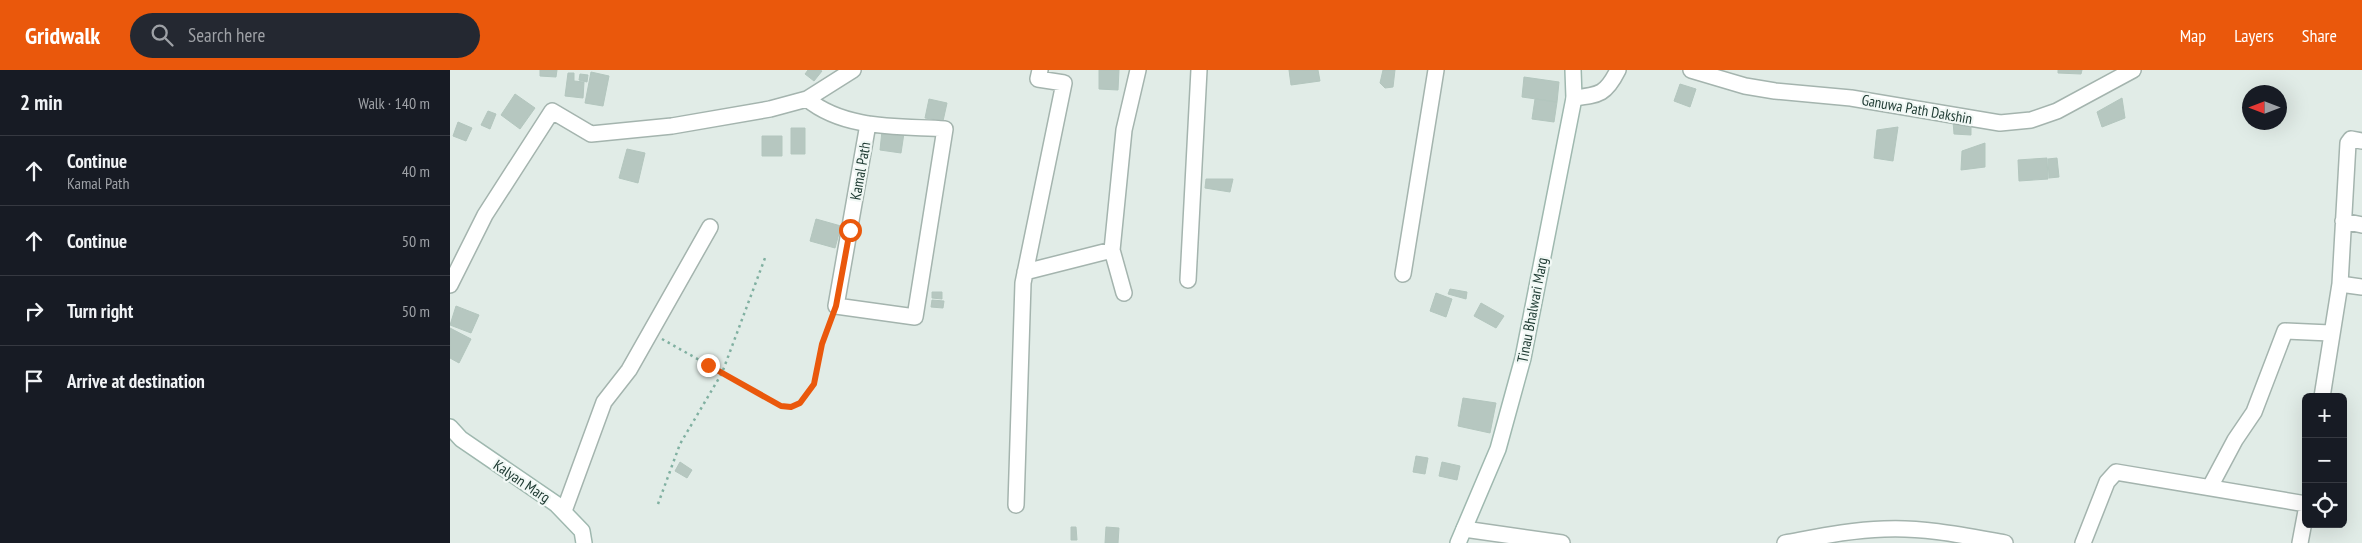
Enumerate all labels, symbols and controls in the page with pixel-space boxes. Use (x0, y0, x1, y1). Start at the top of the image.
search box (130, 13, 480, 58)
text: Gridwalk (25, 20, 100, 51)
icon: search (148, 21, 176, 49)
text: Search here (188, 23, 265, 47)
text: Map (2180, 24, 2206, 47)
text: Layers (2234, 24, 2274, 47)
text: Share (2302, 24, 2337, 47)
north arrow (2242, 85, 2287, 130)
text: 2 min (20, 89, 62, 116)
street label: Ganuwa Path Dakshin (1860, 90, 1974, 128)
text: Walk · 140 m (358, 93, 430, 113)
street label: Kamal Path (846, 140, 874, 202)
text: Continue (67, 149, 127, 173)
icon: ahead (20, 157, 48, 185)
text: 40 m (402, 161, 430, 181)
text: Kamal Path (67, 173, 130, 193)
route start (839, 219, 862, 242)
icon: ahead (20, 227, 48, 255)
text: Continue (67, 229, 127, 253)
text: 50 m (402, 231, 430, 251)
street label: Tinau Bhalwari Marg (1512, 256, 1552, 364)
icon: right (20, 297, 48, 325)
text: Turn right (67, 299, 133, 323)
text: 50 m (402, 301, 430, 321)
route end (697, 354, 720, 377)
icon: arrive (20, 367, 48, 395)
text: Arrive at destination (67, 369, 205, 393)
map controls (2302, 393, 2347, 528)
button: + (2302, 393, 2347, 438)
button: − (2302, 438, 2347, 483)
street label: Kalyan Marg (490, 455, 554, 507)
button: locate (2302, 483, 2347, 528)

